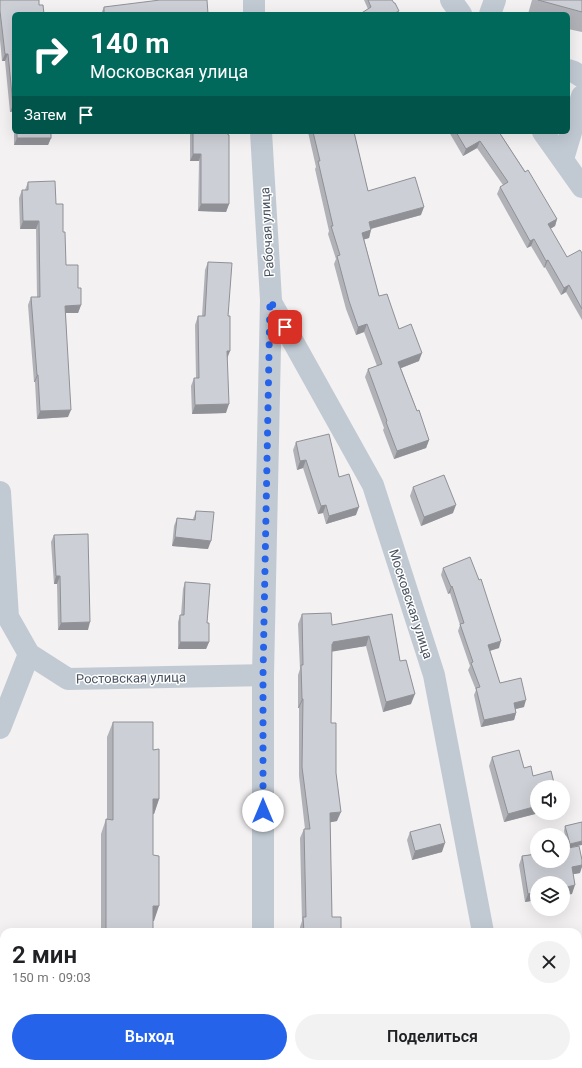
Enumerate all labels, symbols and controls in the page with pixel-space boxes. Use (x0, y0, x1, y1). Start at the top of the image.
text: 140 m (90, 27, 169, 60)
icon: right (24, 28, 76, 80)
text: Московская улица (90, 61, 248, 82)
icon: arrive (75, 104, 97, 126)
text: Затем (24, 106, 67, 124)
street label: Рабочая улица (257, 187, 277, 277)
pin (268, 310, 302, 344)
icon: arrive (274, 316, 296, 338)
street label: Московская улица (386, 547, 436, 661)
street label: Ростовская улица (76, 670, 186, 686)
map controls (530, 780, 570, 916)
button: sound (530, 780, 570, 820)
position arrow (242, 790, 284, 832)
button: search (530, 828, 570, 868)
button: layers (530, 876, 570, 916)
text: 2 мин (12, 941, 77, 969)
button: close (528, 941, 570, 983)
text: 150 m · 09:03 (12, 970, 91, 985)
button: Выход (12, 1014, 287, 1060)
button: Поделиться (295, 1014, 570, 1060)

